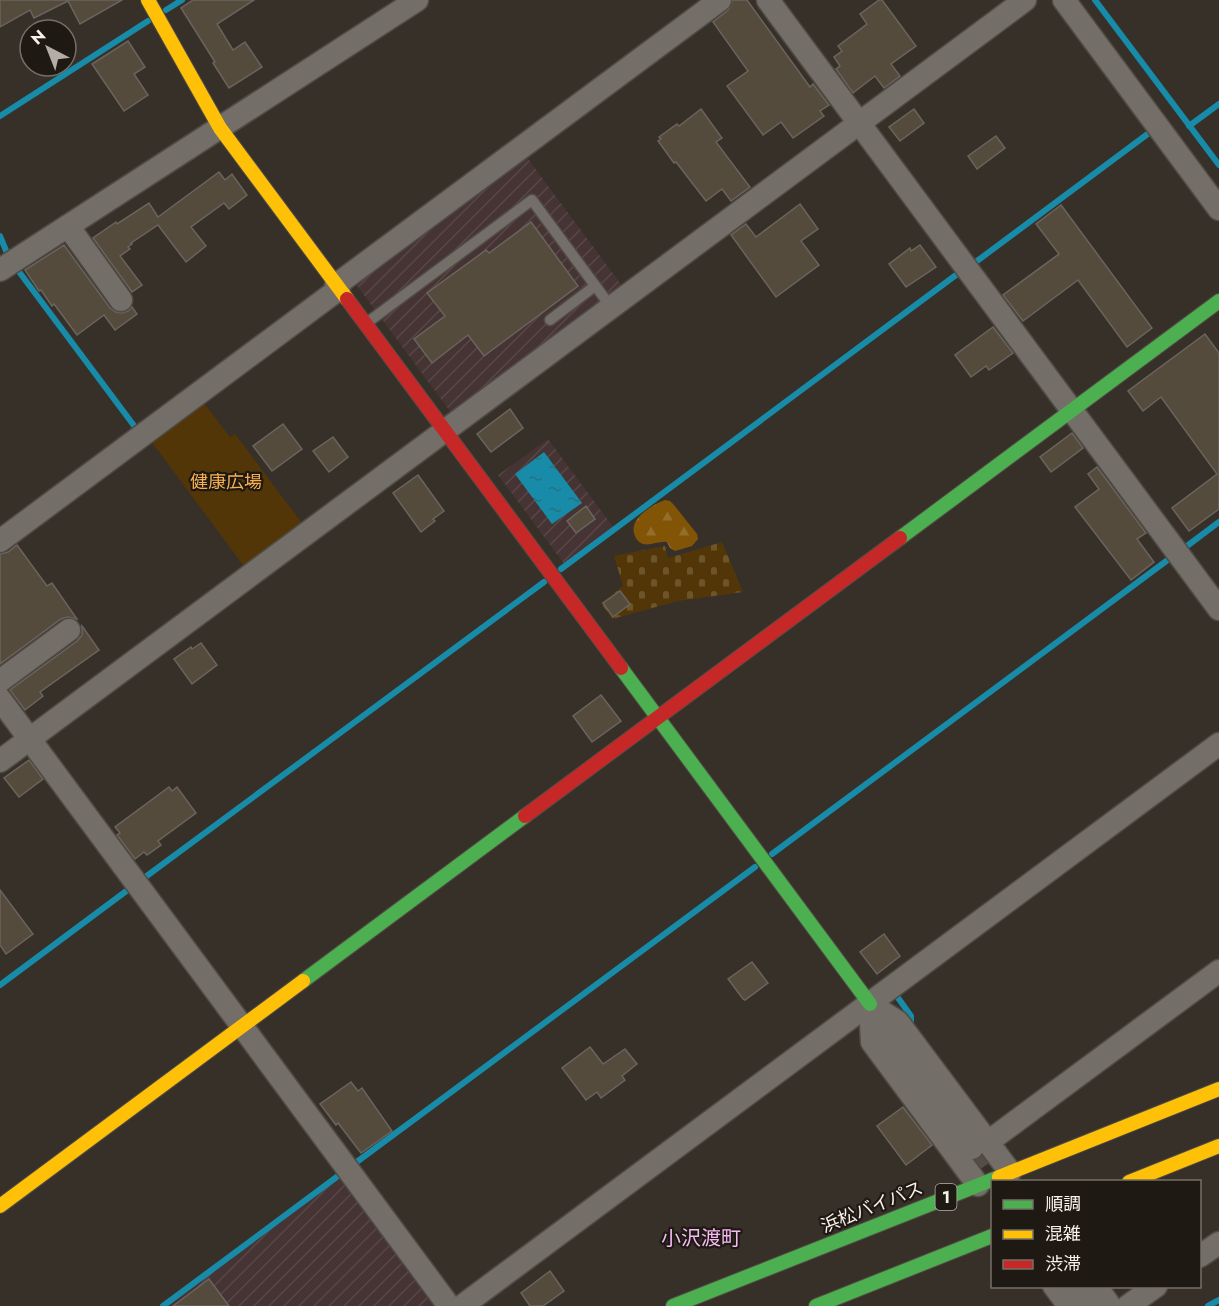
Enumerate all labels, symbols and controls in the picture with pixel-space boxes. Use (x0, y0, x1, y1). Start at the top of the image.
north arrow (18, 18, 78, 78)
text: N (26, 24, 51, 50)
park label: 健康広場 (190, 469, 262, 495)
street label: 浜松バイパス (817, 1175, 927, 1239)
legend (991, 1180, 1201, 1288)
road number: 1 (936, 1184, 956, 1210)
text: 順調 (1045, 1191, 1081, 1217)
text: 混雑 (1045, 1221, 1081, 1247)
district label: 小沢渡町 (661, 1224, 741, 1253)
text: 渋滞 (1045, 1251, 1081, 1277)

